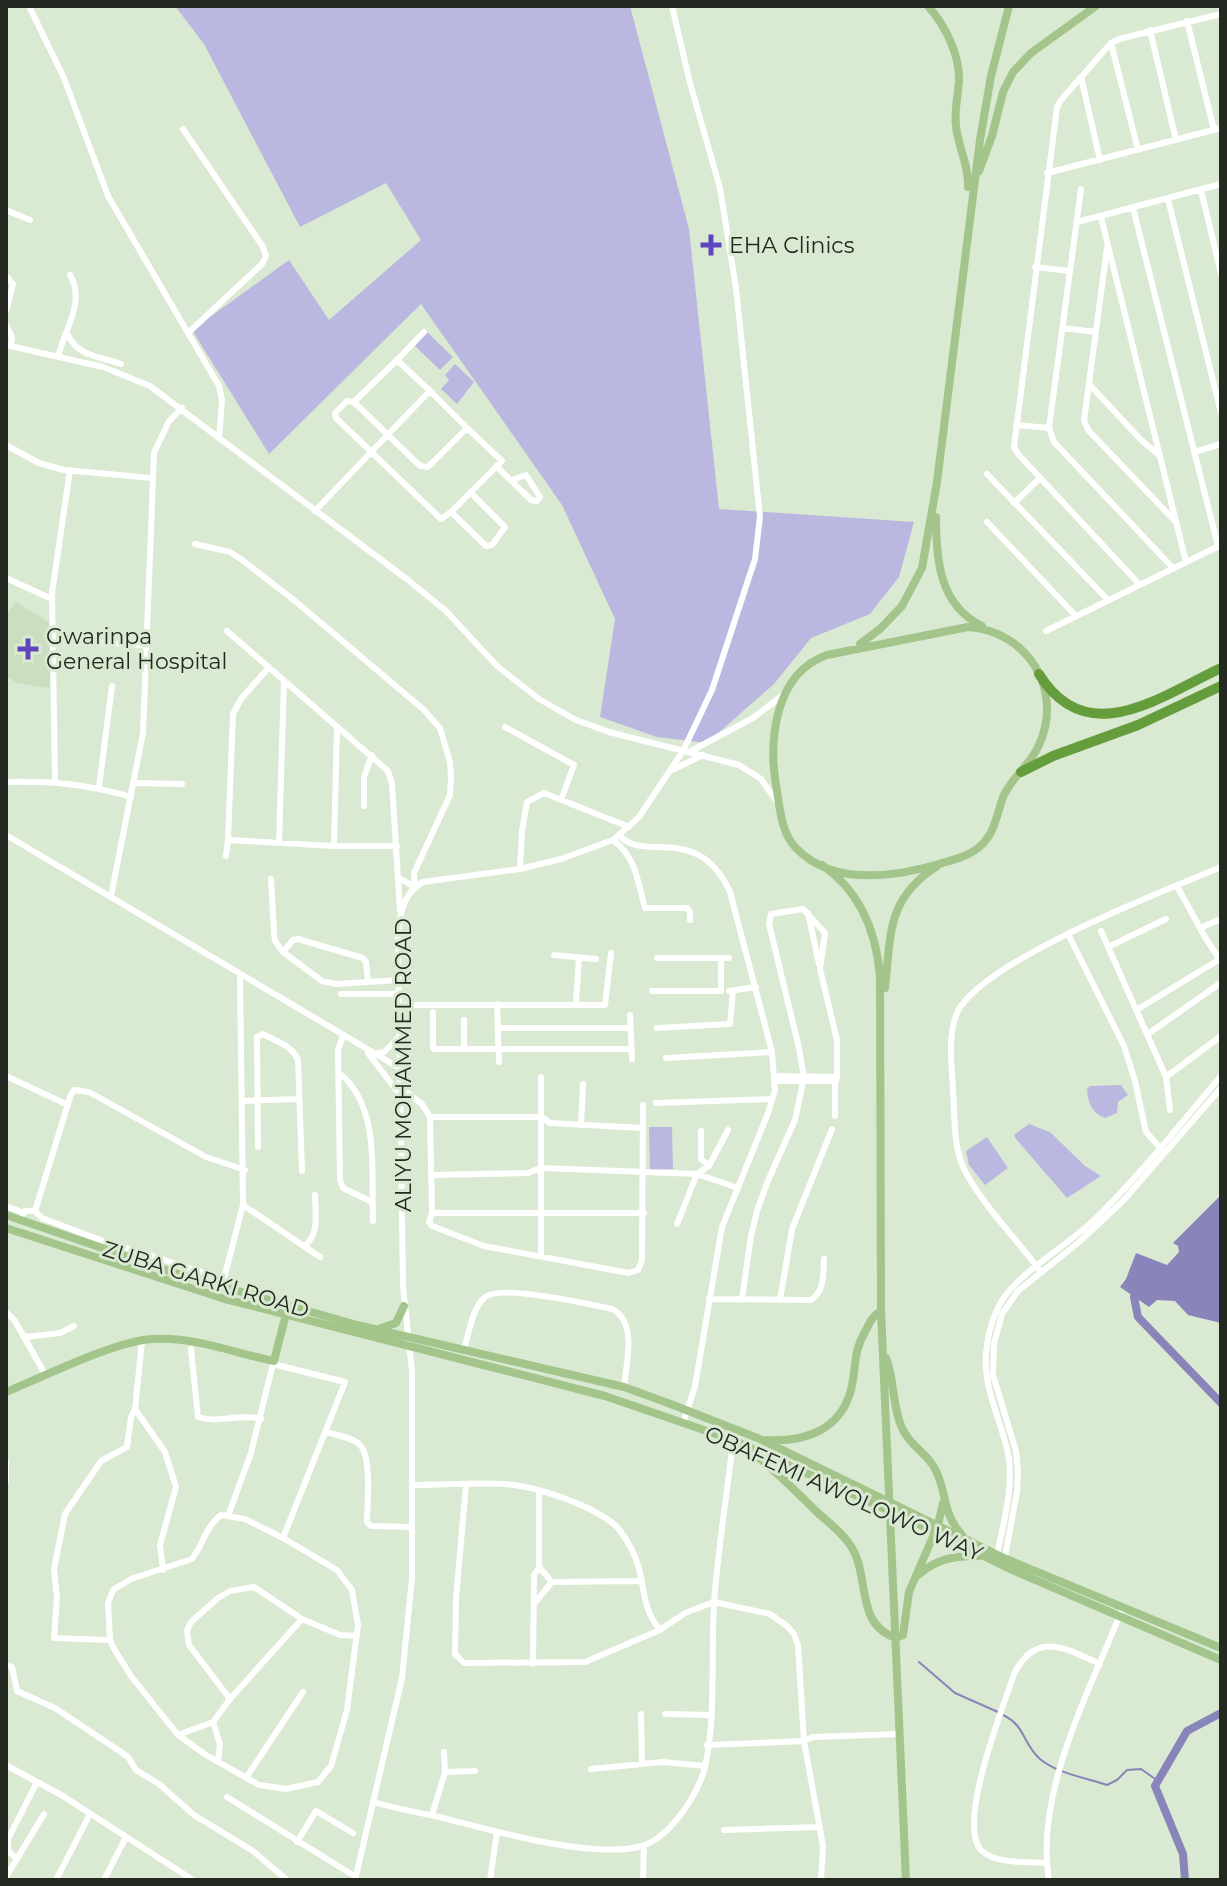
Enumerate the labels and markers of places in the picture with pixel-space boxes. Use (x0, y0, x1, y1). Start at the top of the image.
place label: EHA Clinics (729, 232, 855, 259)
marker: EHA Clinics (700, 234, 722, 256)
place label: Gwarinpa General Hospital (46, 623, 228, 675)
marker: Gwarinpa General Hospital (17, 638, 39, 660)

